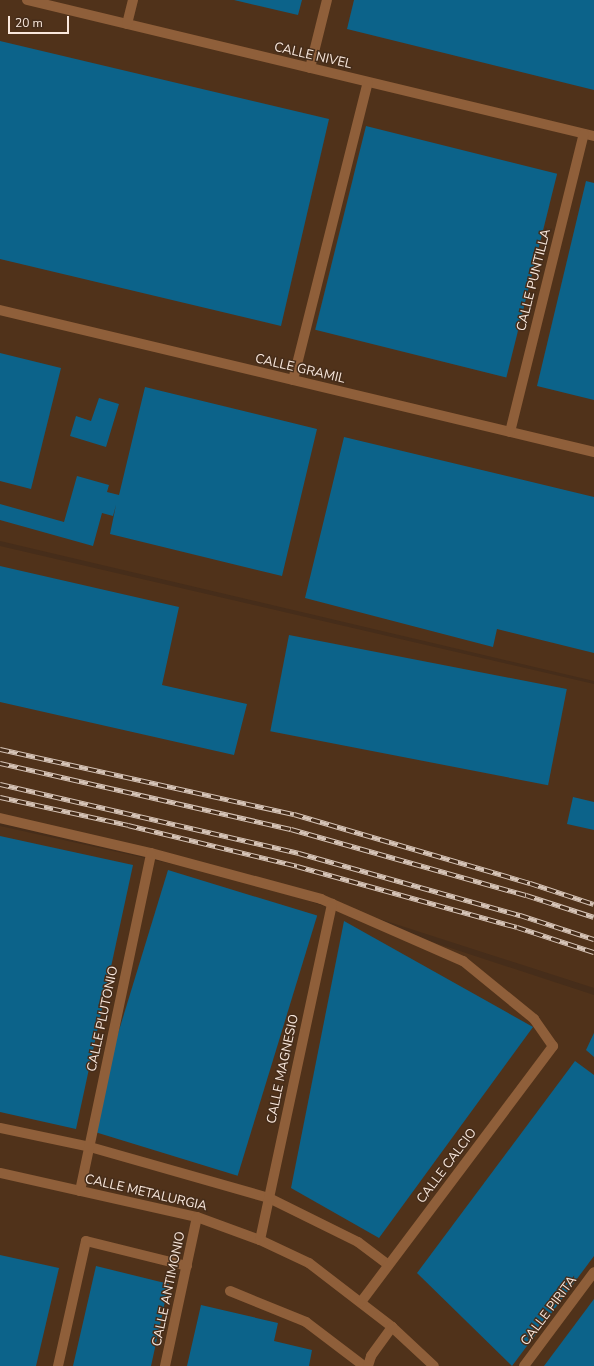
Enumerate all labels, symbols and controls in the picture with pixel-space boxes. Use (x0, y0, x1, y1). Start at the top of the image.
scale bar (10, 8, 71, 34)
text: 20 m (15, 15, 43, 31)
street label: CALLE NIVEL (272, 39, 354, 73)
street label: CALLE PUNTILLA (514, 227, 554, 333)
street label: CALLE GRAMIL (253, 351, 347, 387)
street label: CALLE PLUTONIO (84, 965, 122, 1073)
street label: CALLE MAGNESIO (264, 1013, 302, 1125)
street label: CALLE CALCIO (414, 1126, 480, 1206)
street label: CALLE METALURGIA (83, 1171, 209, 1215)
street label: CALLE ANTIMONIO (149, 1230, 189, 1348)
street label: CALLE PIRITA (518, 1273, 580, 1349)

